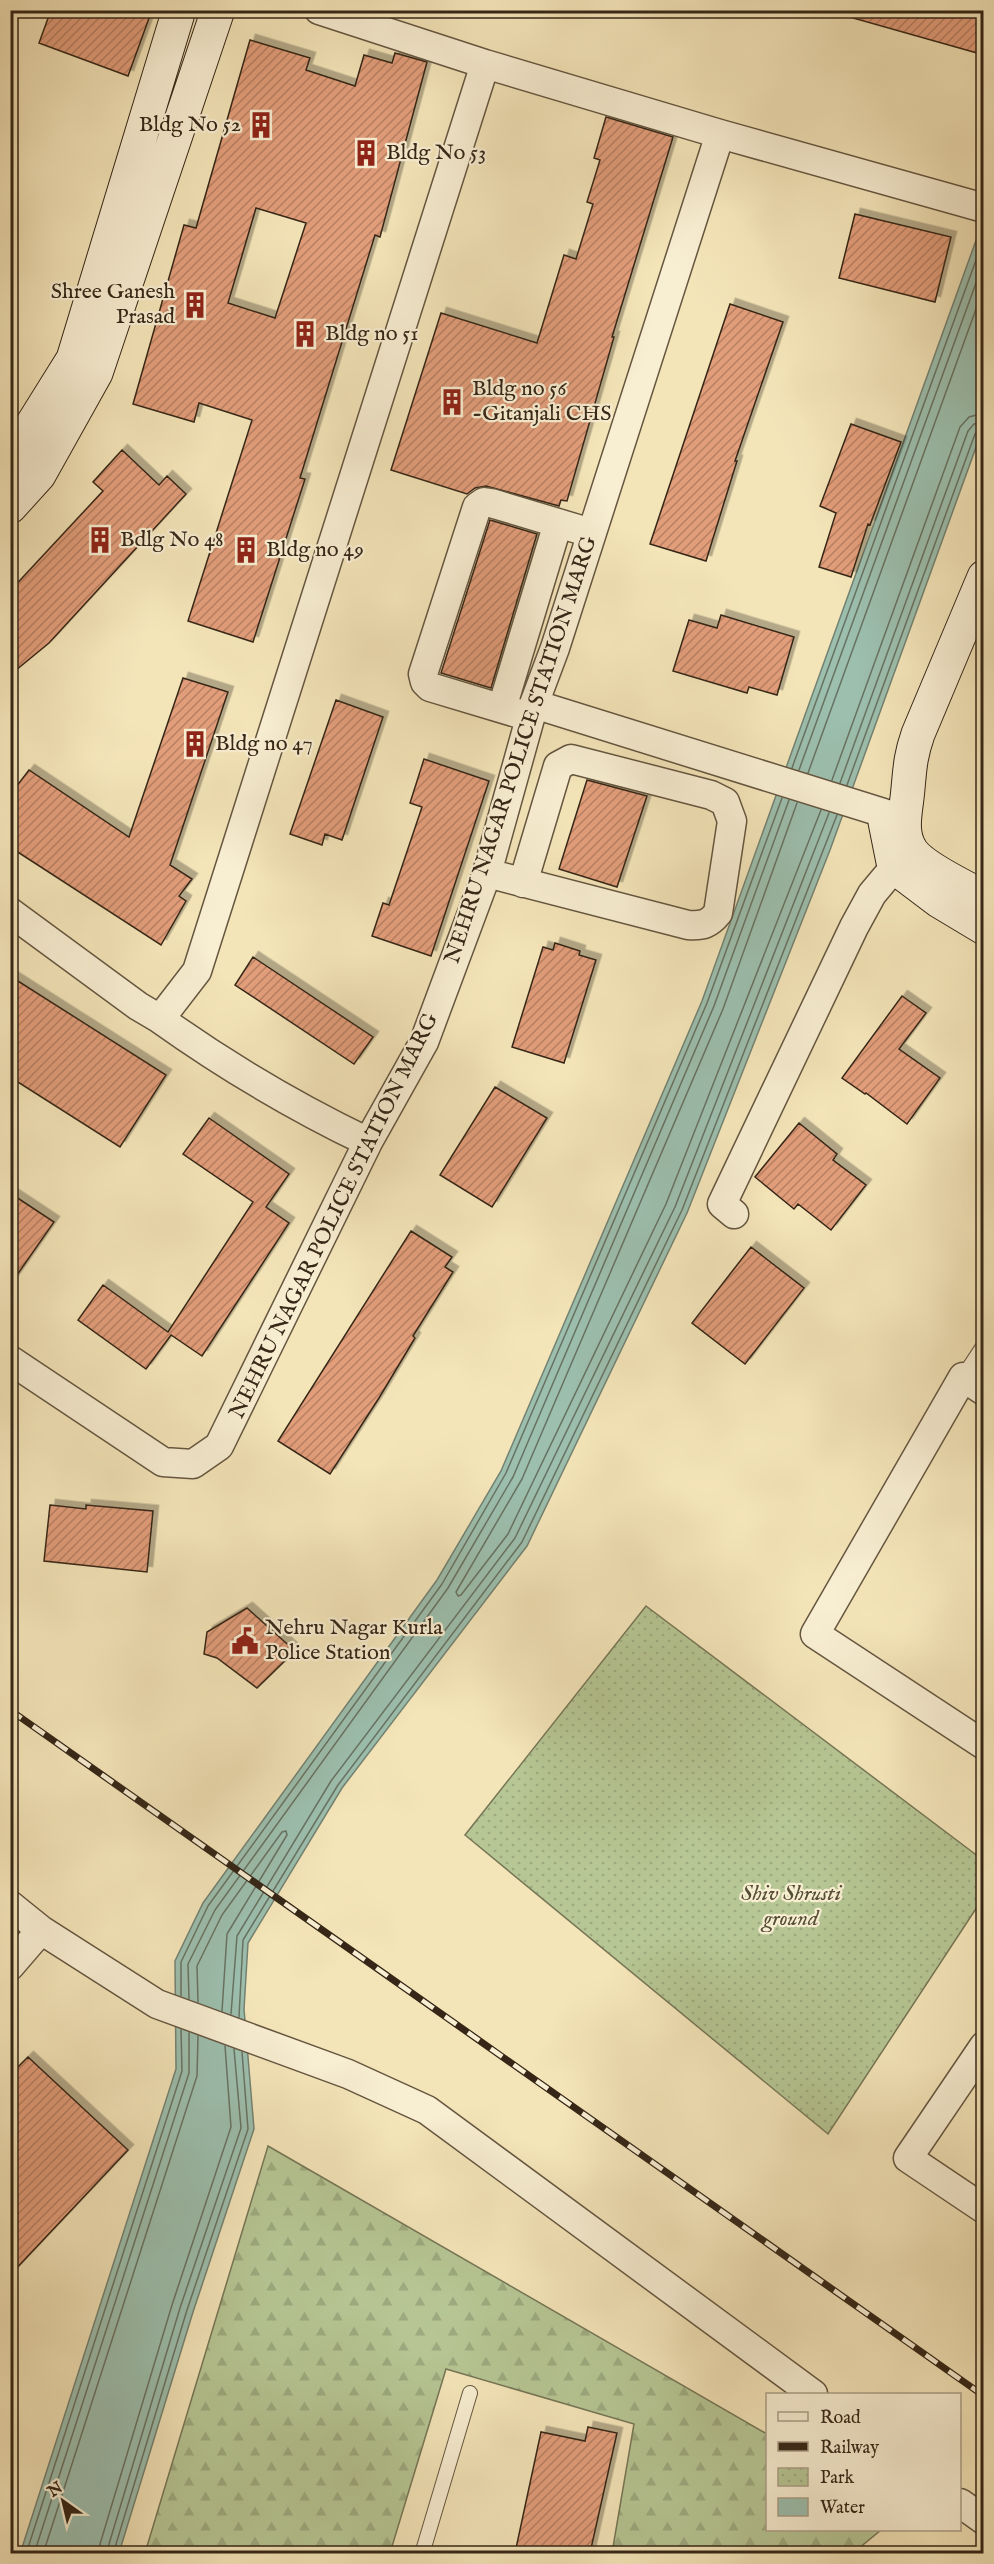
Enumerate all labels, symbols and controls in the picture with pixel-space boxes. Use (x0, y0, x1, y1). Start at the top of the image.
building icon: Bldg No 52 (246, 110, 276, 140)
place label: Bldg No 52 (139, 111, 241, 139)
building icon: Bldg No 53 (351, 138, 381, 168)
place label: Bldg No 53 (386, 139, 486, 167)
place label: Shree Ganesh Prasad (51, 278, 175, 331)
building icon: Shree Ganesh Prasad (180, 290, 210, 320)
building icon: Bldg no 51 (290, 319, 320, 349)
place label: Bldg no 51 (325, 320, 419, 348)
place label: Bldg no 56 -Gitanjali CHS (472, 375, 612, 428)
building icon: Bldg no 56 -Gitanjali CHS (437, 387, 467, 417)
building icon: Bdlg No 48 (85, 525, 115, 555)
place label: Bdlg No 48 (120, 526, 224, 554)
street label: NEHRU NAGAR POLICE STATION MARG (438, 532, 604, 967)
building icon: Bldg no 49 (231, 535, 261, 565)
place label: Bldg no 49 (266, 536, 364, 564)
building icon: Bldg no 47 (180, 729, 210, 759)
place label: Bldg no 47 (215, 730, 313, 758)
street label: NEHRU NAGAR POLICE STATION MARG (223, 1008, 445, 1423)
place label: Nehru Nagar Kurla Police Station (265, 1614, 443, 1667)
public building icon: Nehru Nagar Kurla Police Station (230, 1626, 260, 1656)
park label: Shiv Shrusti ground (741, 1880, 843, 1933)
legend (766, 2393, 961, 2531)
text: Road (820, 2407, 861, 2430)
text: Railway (820, 2437, 879, 2460)
text: Park (820, 2467, 855, 2490)
north arrow (33, 2471, 93, 2531)
text: N (44, 2478, 67, 2503)
text: Water (820, 2497, 865, 2520)

